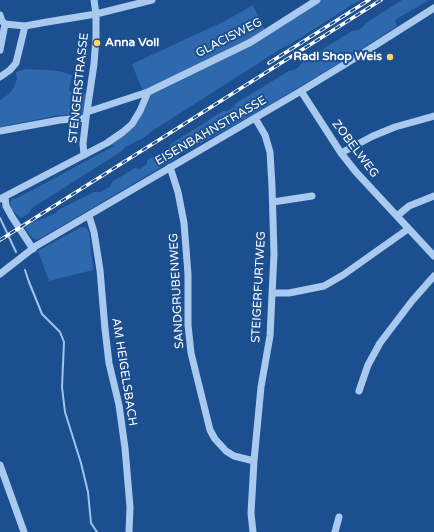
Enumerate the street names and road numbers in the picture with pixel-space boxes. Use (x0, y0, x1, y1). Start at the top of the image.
street label: GLACISWEG (193, 15, 265, 61)
street label: STENGERSTRASSE (66, 32, 92, 144)
street label: EISENBAHNSTRASSE (153, 93, 269, 169)
street label: ZOBELWEG (329, 117, 381, 181)
street label: STEIGERFURTWEG (249, 231, 269, 343)
street label: SANDGRUBENWEG (167, 233, 187, 349)
street label: AM HEIGELSBACH (108, 317, 140, 427)

